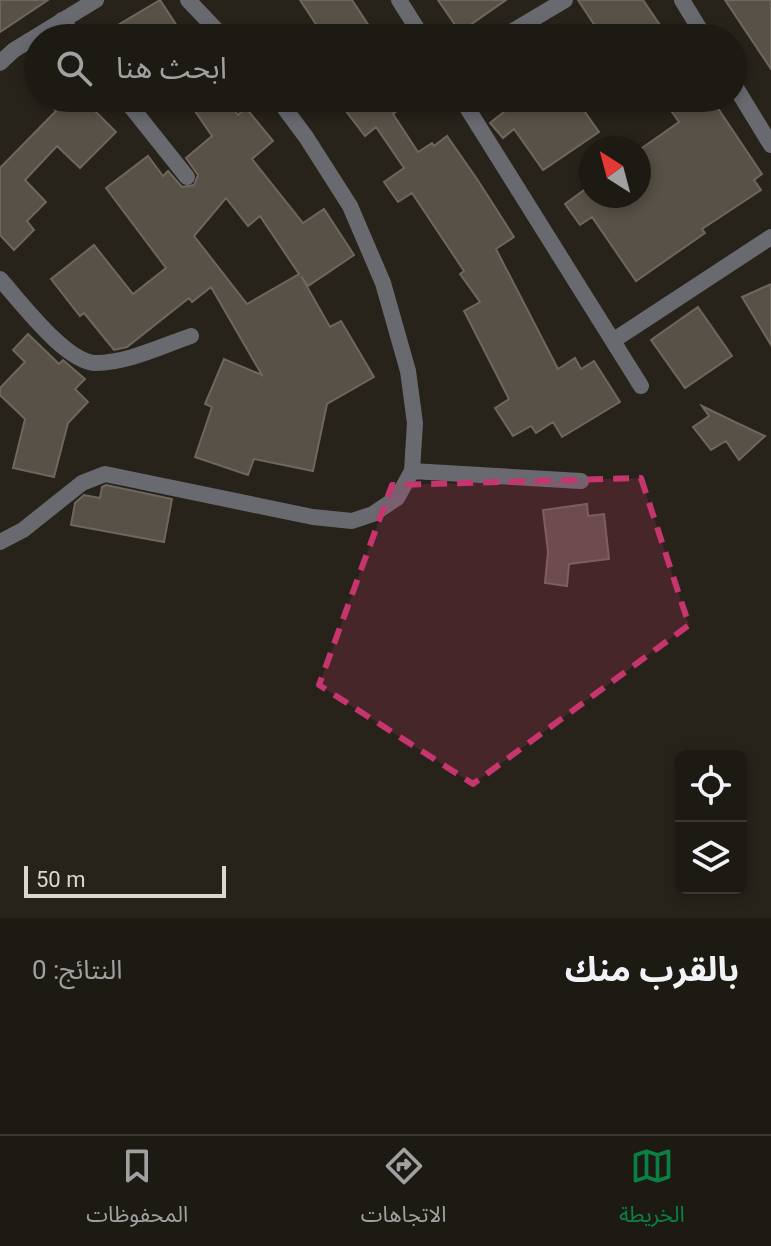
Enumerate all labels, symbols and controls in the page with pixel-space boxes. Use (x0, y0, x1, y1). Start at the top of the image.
search box (24, 24, 747, 112)
icon: search (52, 46, 96, 90)
text: ابحث هنا (116, 50, 227, 85)
north arrow (579, 136, 651, 208)
map controls (675, 750, 747, 894)
button: locate (675, 750, 747, 822)
button: layers (675, 822, 747, 894)
scale bar (24, 862, 226, 898)
text: 50 m (36, 867, 85, 892)
text: بالقرب منك (565, 949, 739, 989)
text: النتائج: 0 (32, 955, 122, 985)
tab: المحفوظات (86, 1144, 188, 1238)
tab: الاتجاهات (361, 1144, 447, 1238)
tab: الخريطة (619, 1144, 685, 1238)

